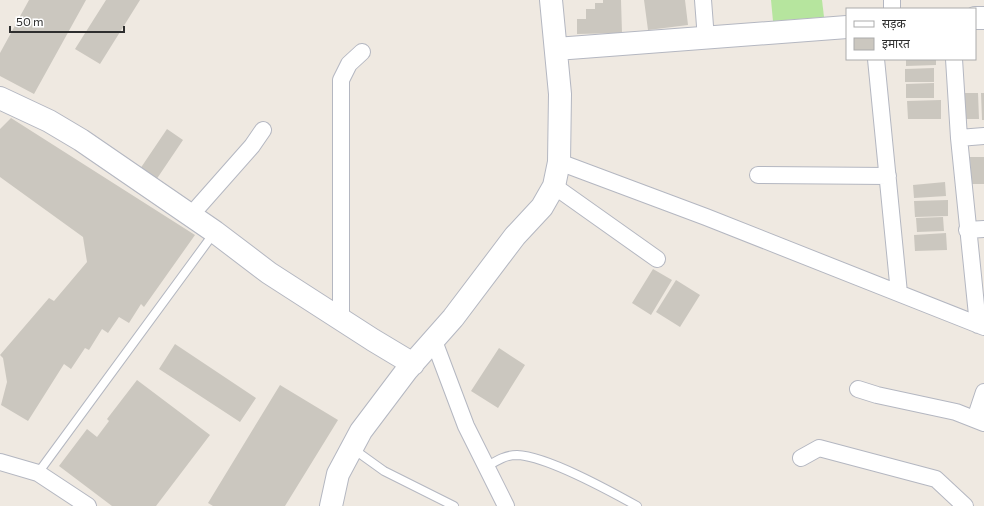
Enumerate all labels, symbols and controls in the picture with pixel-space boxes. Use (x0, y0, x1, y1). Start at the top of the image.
scale bar (10, 8, 124, 34)
legend (846, 8, 976, 60)
text: 50 m (16, 14, 44, 28)
text: सड़क (882, 16, 907, 31)
text: इमारत (882, 36, 911, 51)

